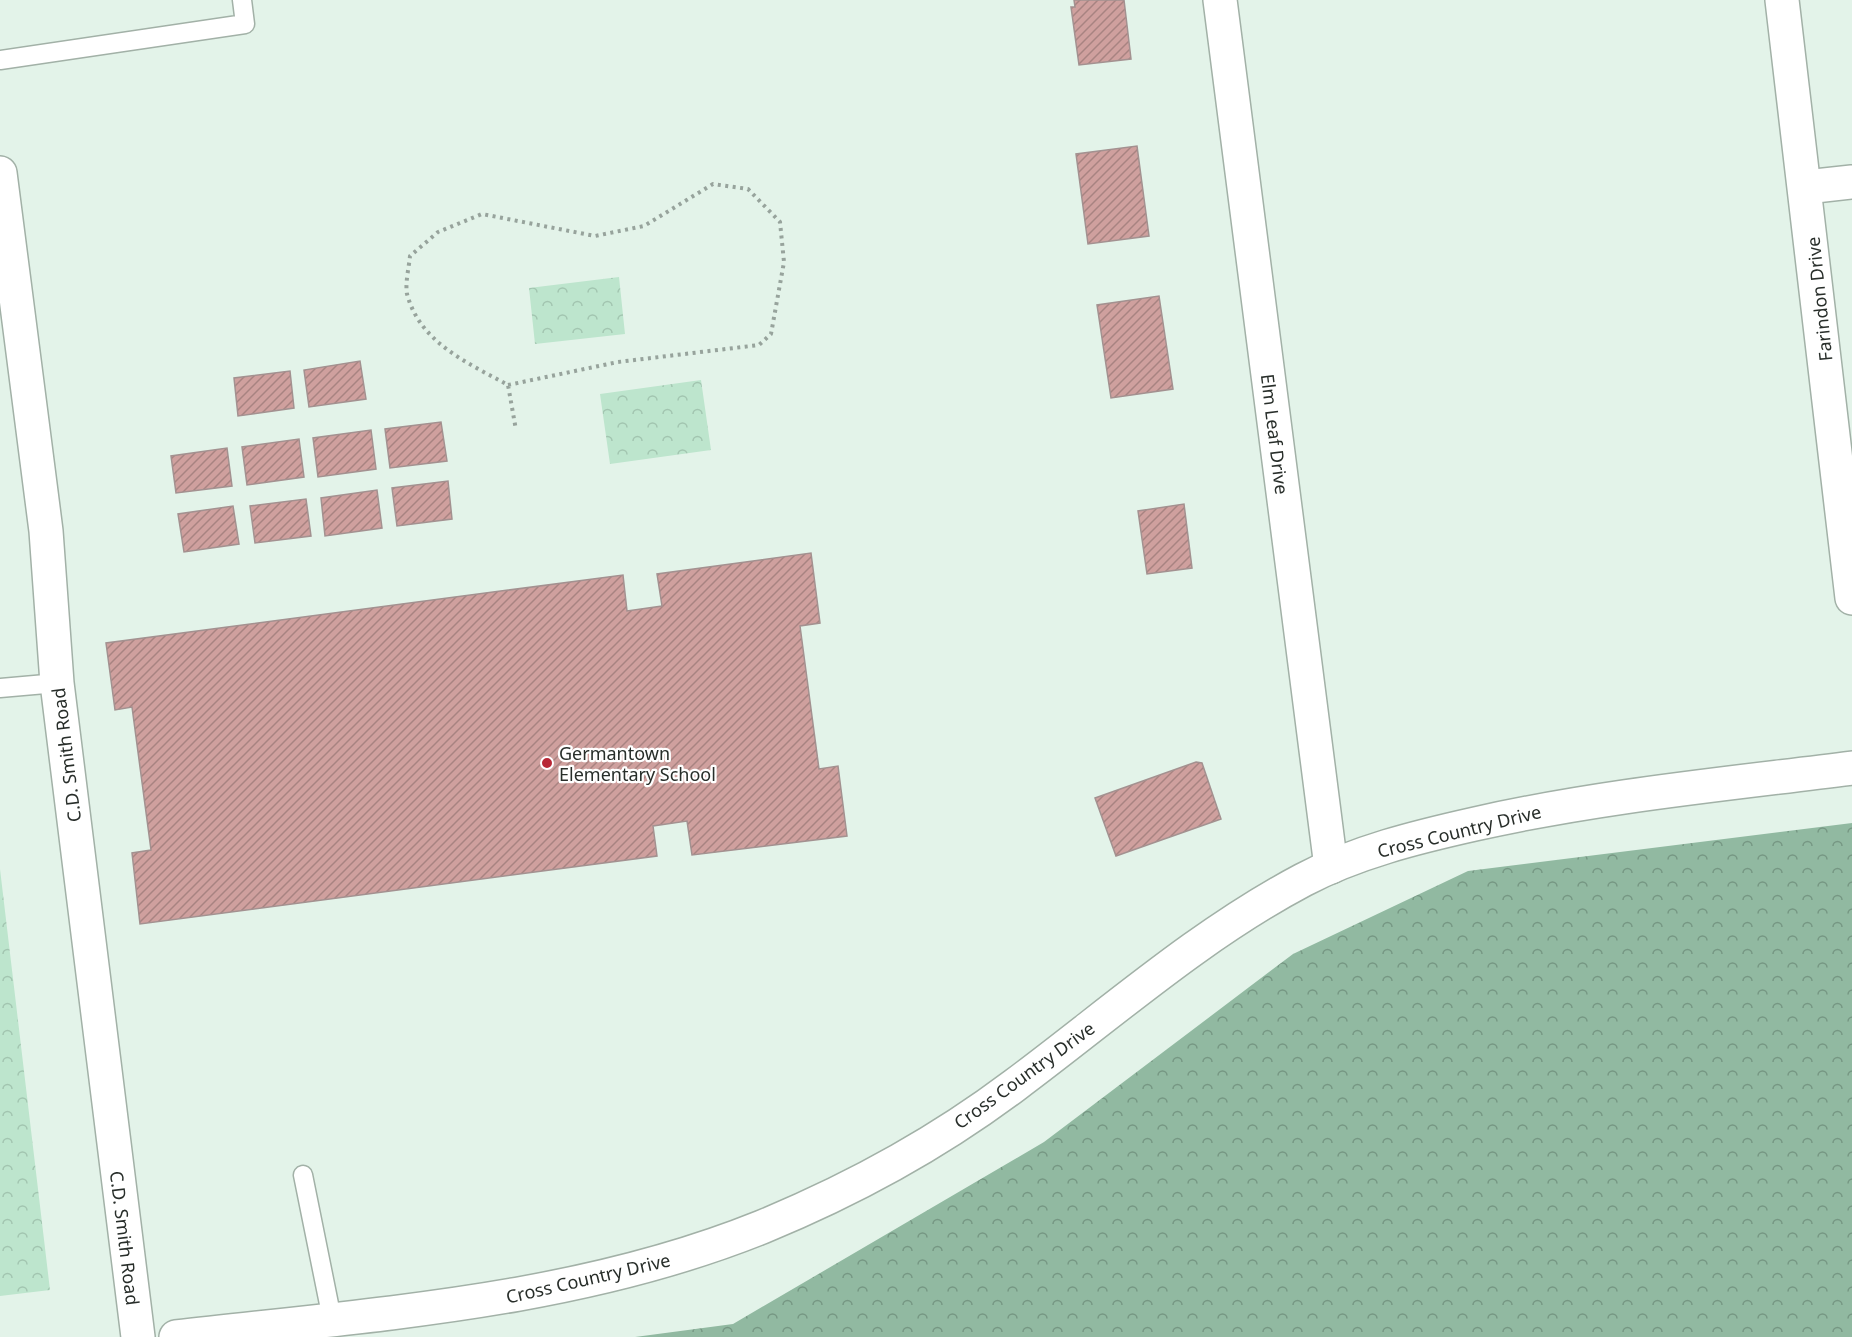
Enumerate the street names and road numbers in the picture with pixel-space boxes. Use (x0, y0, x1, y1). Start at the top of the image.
street label: Farindon Drive (1801, 236, 1837, 362)
street label: Elm Leaf Drive (1256, 372, 1294, 496)
street label: C.D. Smith Road (46, 687, 86, 823)
street label: Cross Country Drive (1375, 799, 1543, 863)
street label: Cross Country Drive (949, 1016, 1099, 1134)
street label: C.D. Smith Road (105, 1170, 145, 1306)
street label: Cross Country Drive (503, 1247, 673, 1309)

